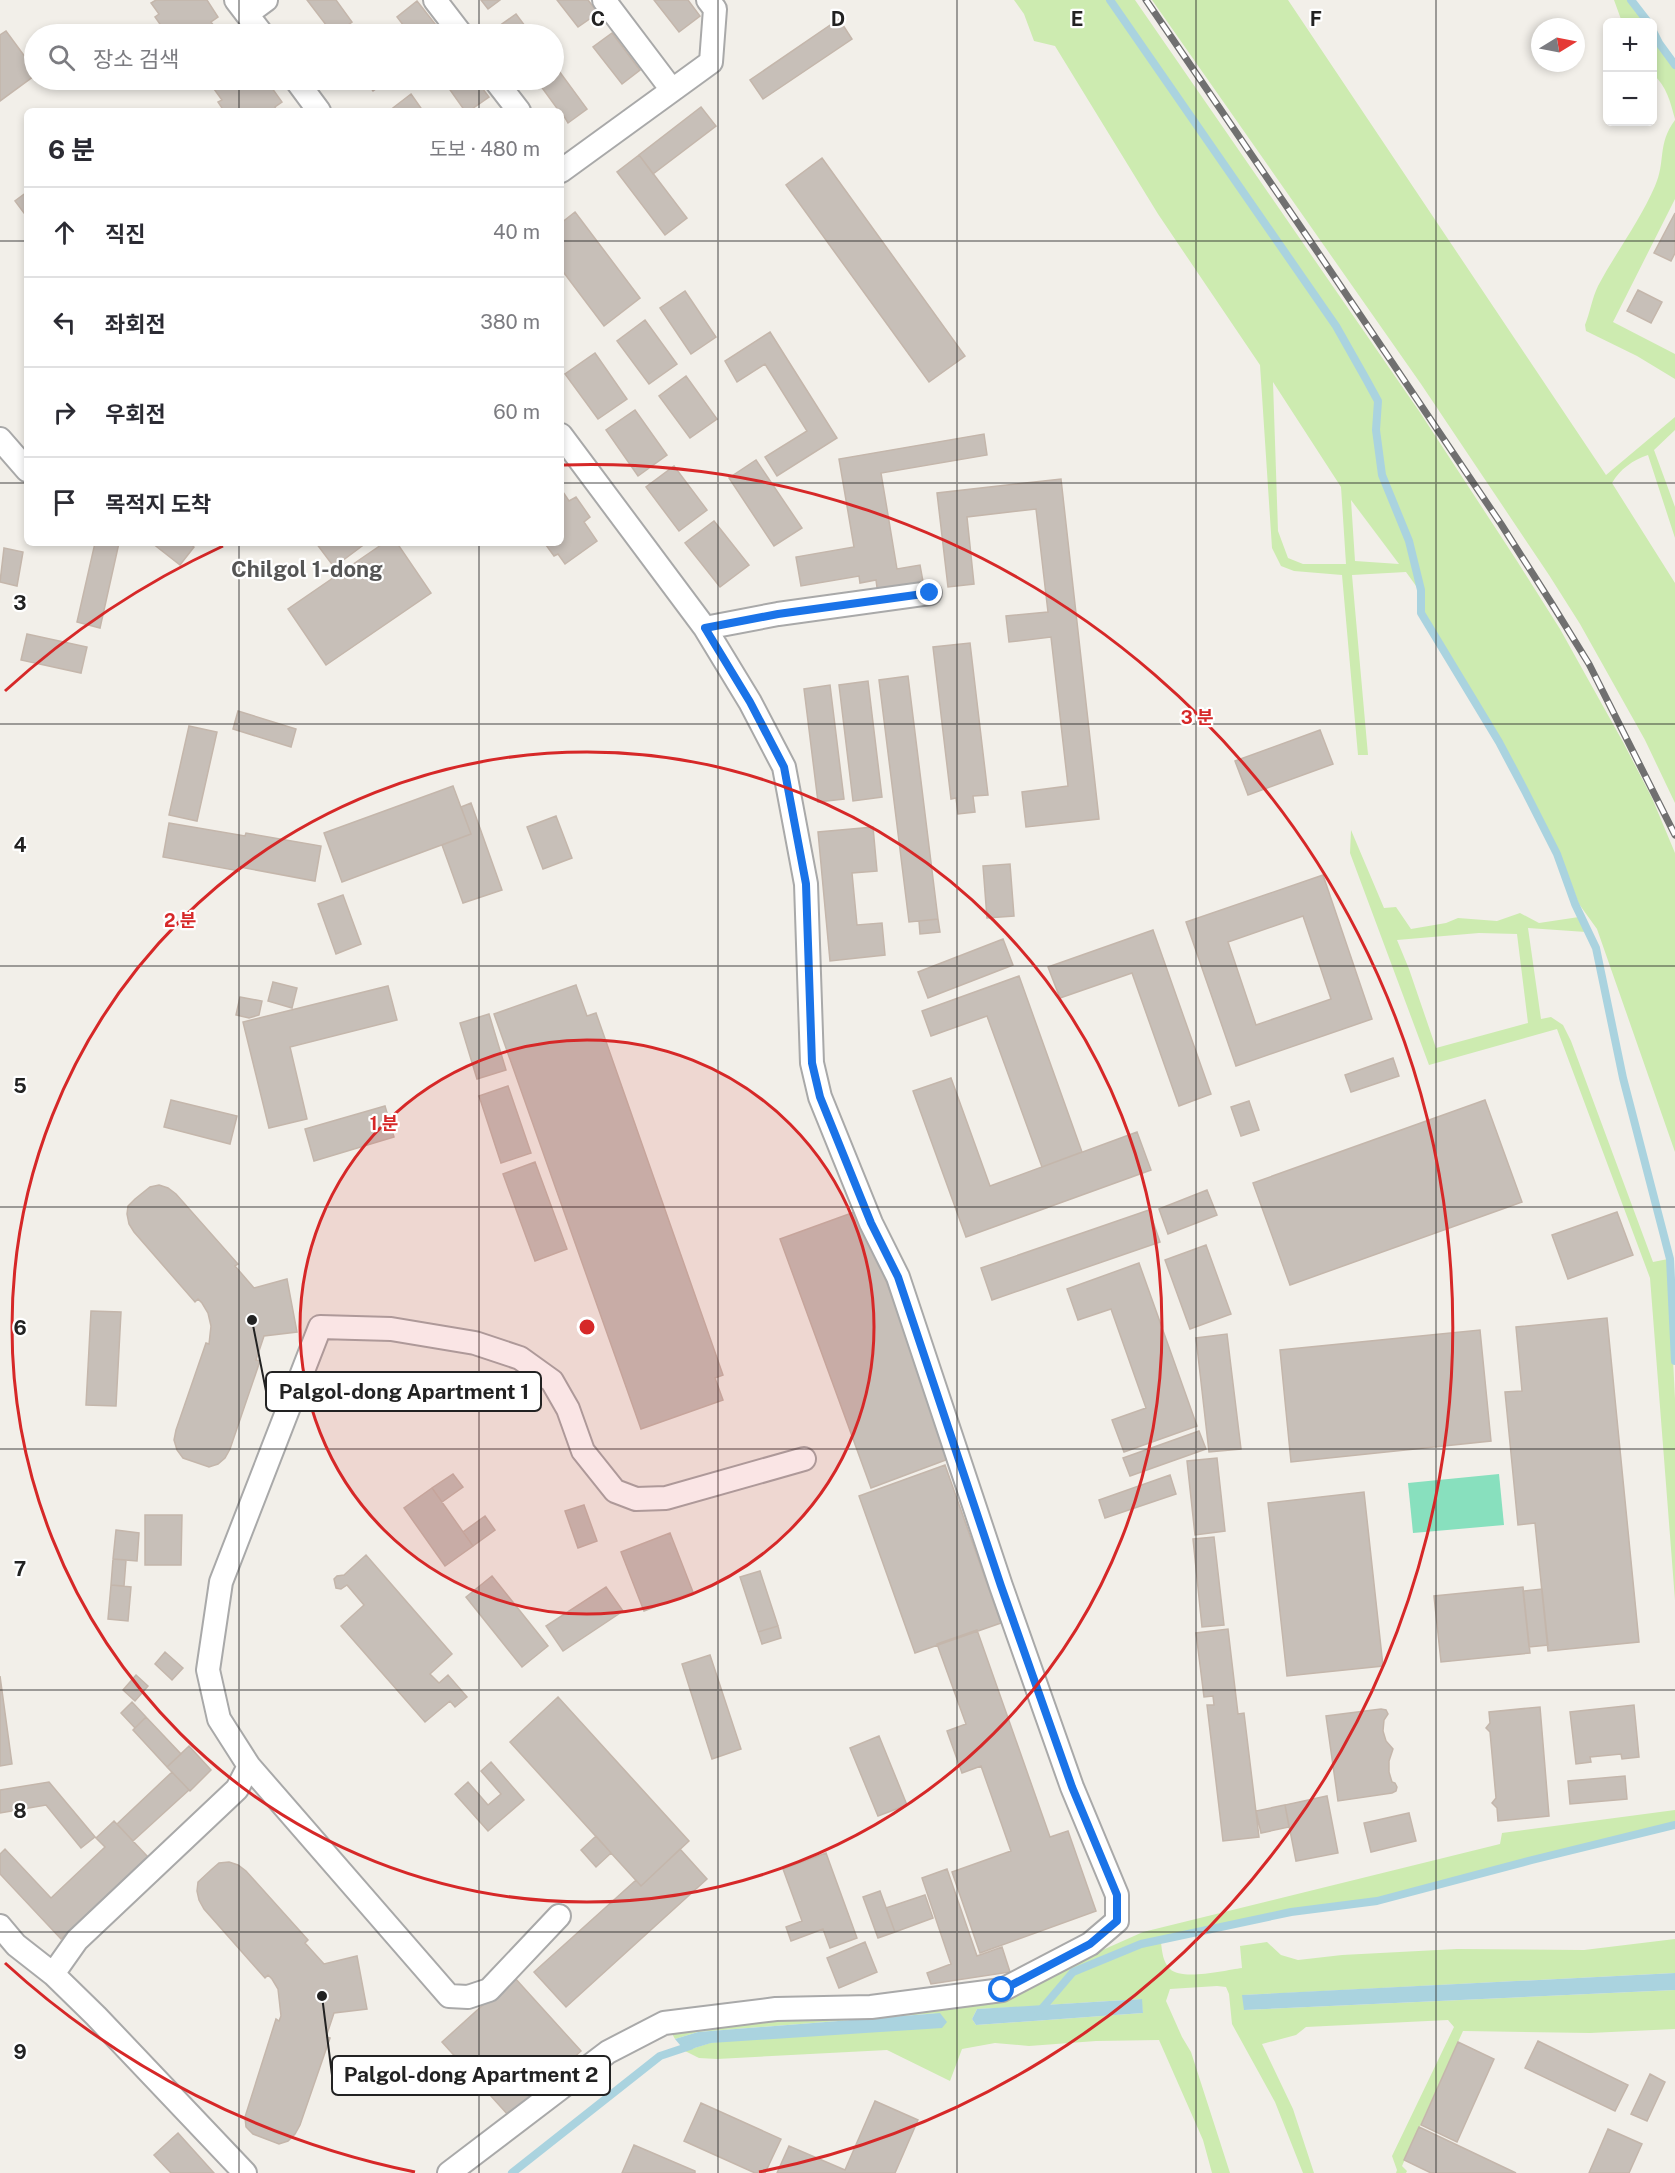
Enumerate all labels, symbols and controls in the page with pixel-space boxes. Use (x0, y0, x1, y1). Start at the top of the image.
text: C (591, 7, 605, 31)
text: D (831, 7, 845, 31)
text: E (1071, 7, 1083, 31)
text: F (1310, 7, 1322, 31)
north arrow (1531, 18, 1585, 72)
map controls (1603, 18, 1657, 126)
button: + (1603, 18, 1657, 72)
search box (24, 24, 564, 90)
icon: search (45, 41, 78, 74)
text: 장소 검색 (93, 46, 179, 72)
button: − (1603, 72, 1657, 126)
text: 6 분 (48, 134, 95, 165)
text: 도보 · 480 m (429, 137, 540, 161)
icon: ahead (48, 216, 81, 249)
text: 40 m (493, 220, 540, 244)
text: 직진 (105, 221, 145, 247)
icon: left (48, 306, 81, 339)
text: 380 m (480, 310, 540, 334)
text: 좌회전 (105, 311, 166, 337)
icon: right (48, 396, 81, 429)
text: 60 m (493, 400, 540, 424)
text: 우회전 (105, 401, 166, 427)
icon: arrive (48, 486, 81, 519)
text: 목적지 도착 (105, 491, 211, 517)
district label: Chilgol 1-dong (231, 556, 383, 582)
route end (916, 579, 942, 605)
text: 3 (13, 591, 27, 615)
text: 3 분 (1181, 707, 1214, 728)
text: 4 (13, 833, 27, 857)
text: 2 분 (164, 910, 196, 931)
text: 5 (13, 1074, 27, 1098)
text: 1 분 (370, 1113, 399, 1134)
text: 6 (13, 1316, 27, 1340)
centre of rings (577, 1317, 597, 1337)
callout: Palgol-dong Apartment 1 (266, 1372, 541, 1411)
text: Palgol-dong Apartment 1 (279, 1379, 529, 1404)
text: 7 (14, 1557, 26, 1581)
text: 8 (13, 1799, 27, 1823)
route start (988, 1976, 1014, 2002)
text: 9 (13, 2040, 27, 2064)
callout: Palgol-dong Apartment 2 (332, 2056, 610, 2095)
text: Palgol-dong Apartment 2 (344, 2062, 598, 2087)

